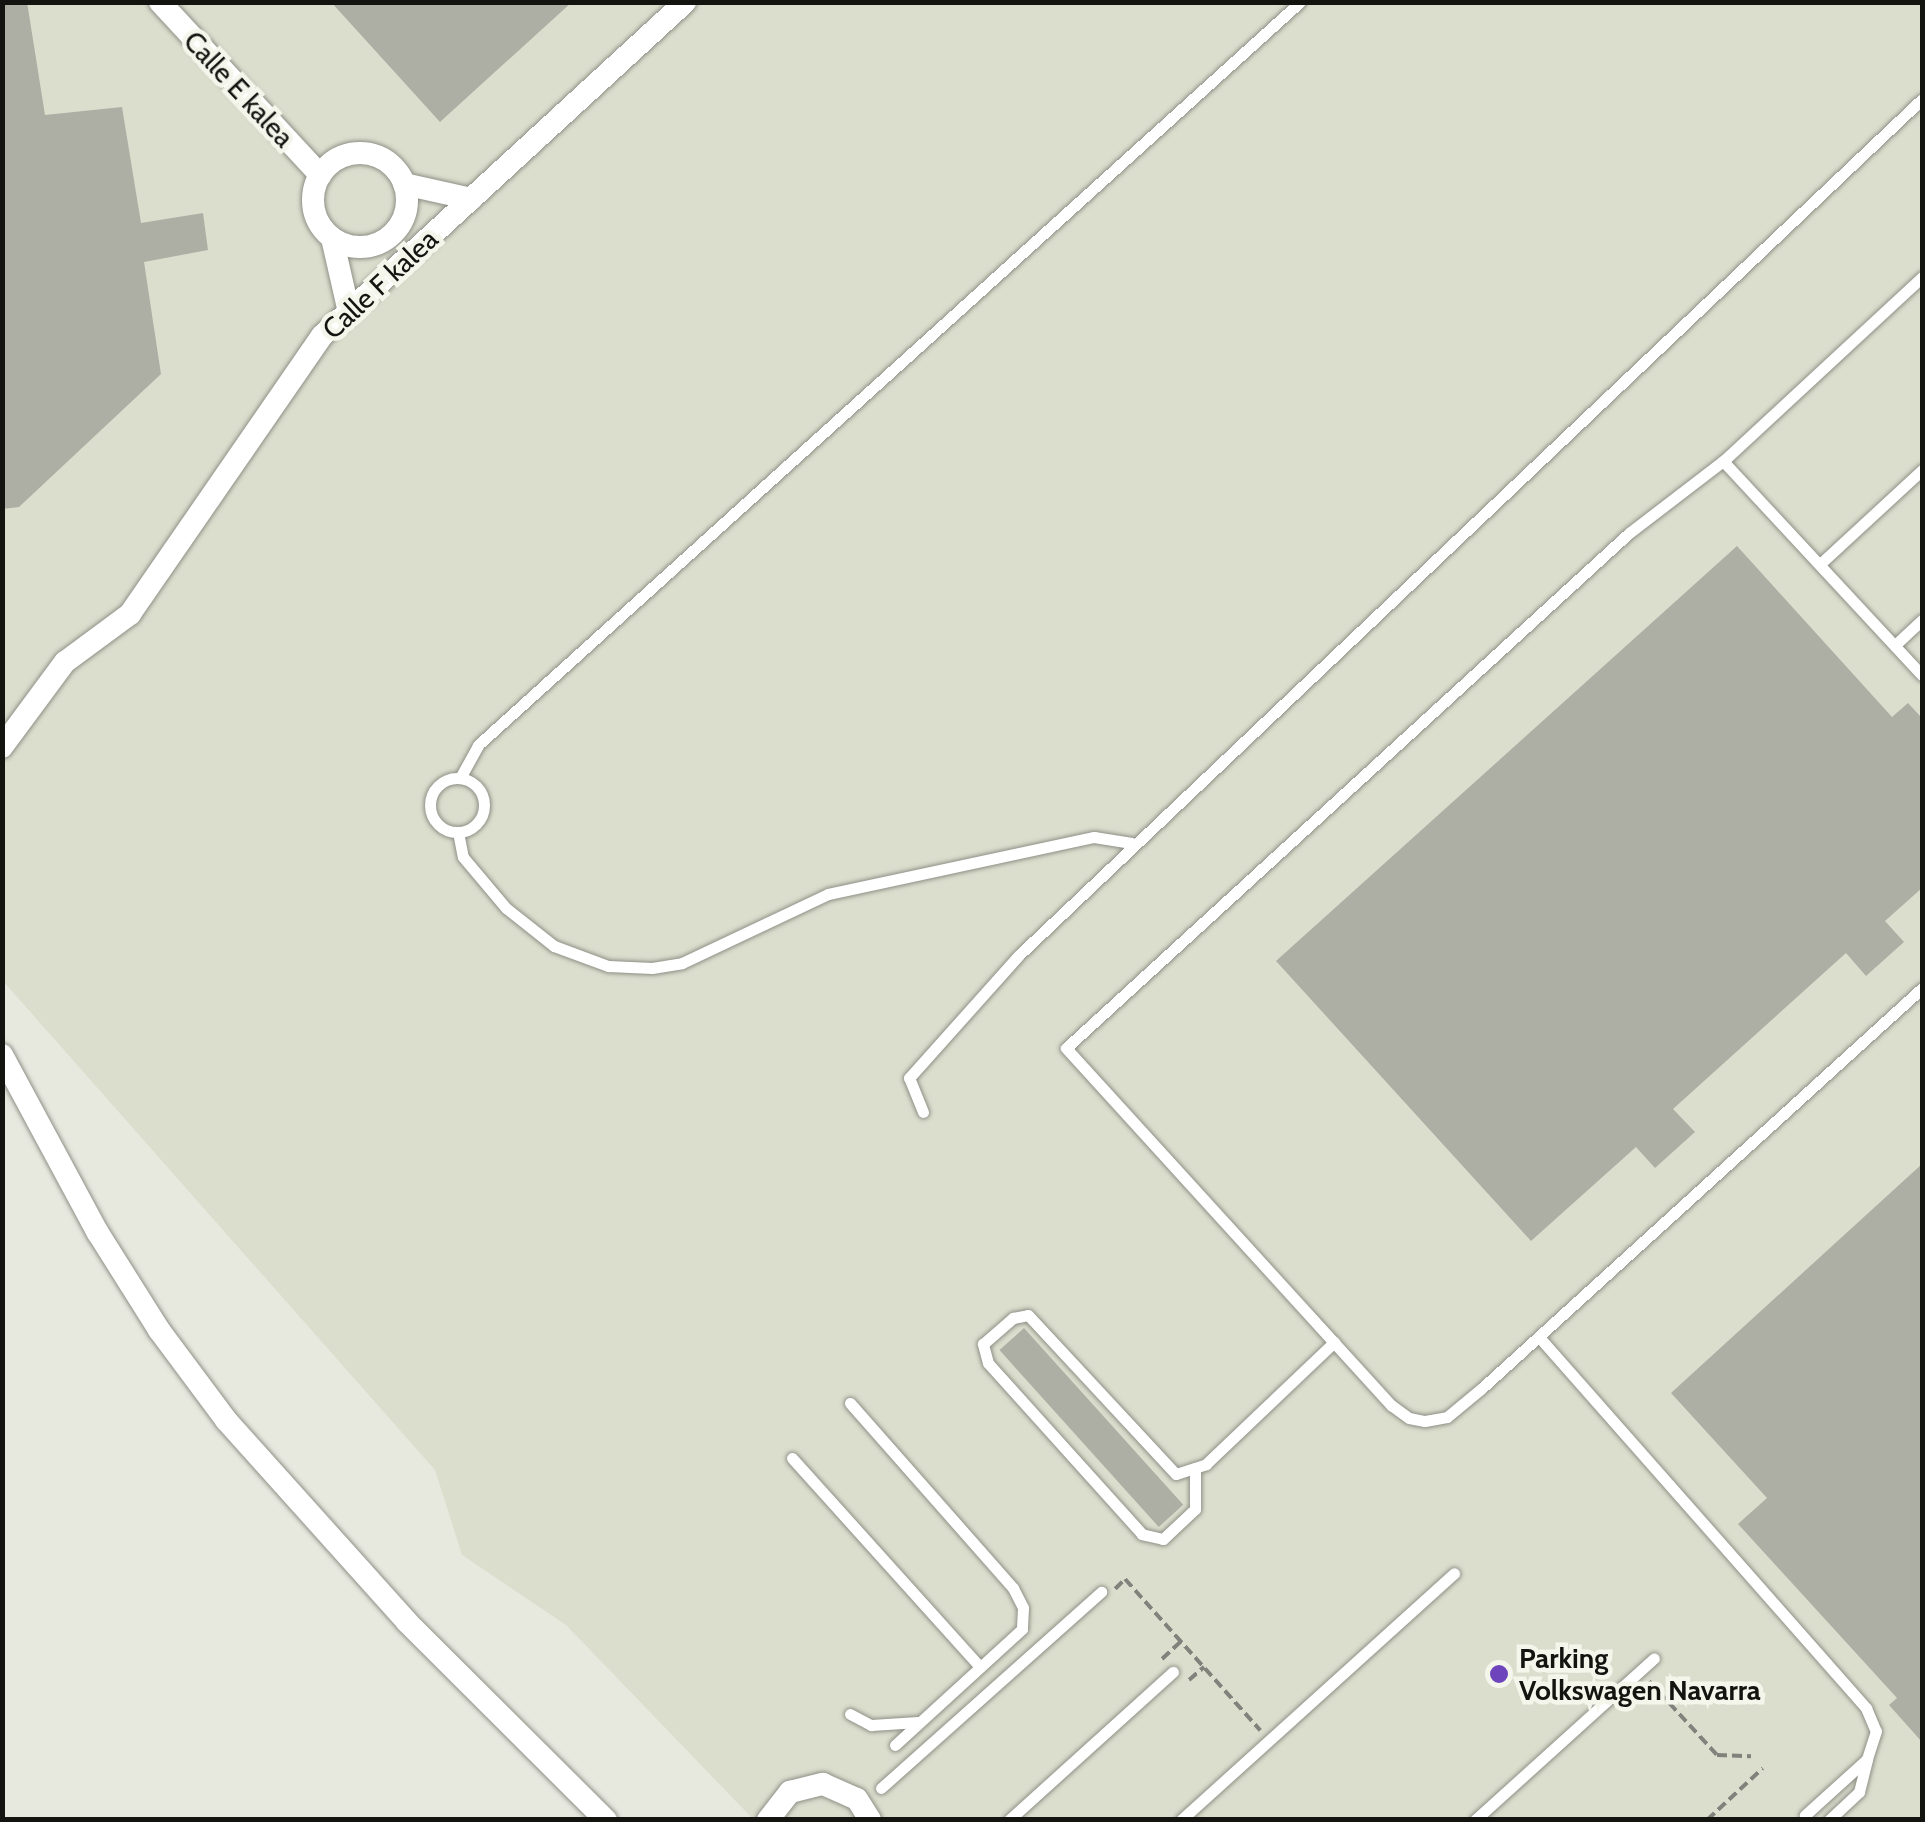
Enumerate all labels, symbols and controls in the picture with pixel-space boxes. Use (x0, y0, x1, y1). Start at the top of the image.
street label: Calle E kalea (177, 24, 301, 154)
street label: Calle F kalea (315, 222, 445, 346)
place label: Parking Volkswagen Navarra (1519, 1641, 1761, 1707)
marker: Parking Volkswagen Navarra (1488, 1663, 1510, 1685)

